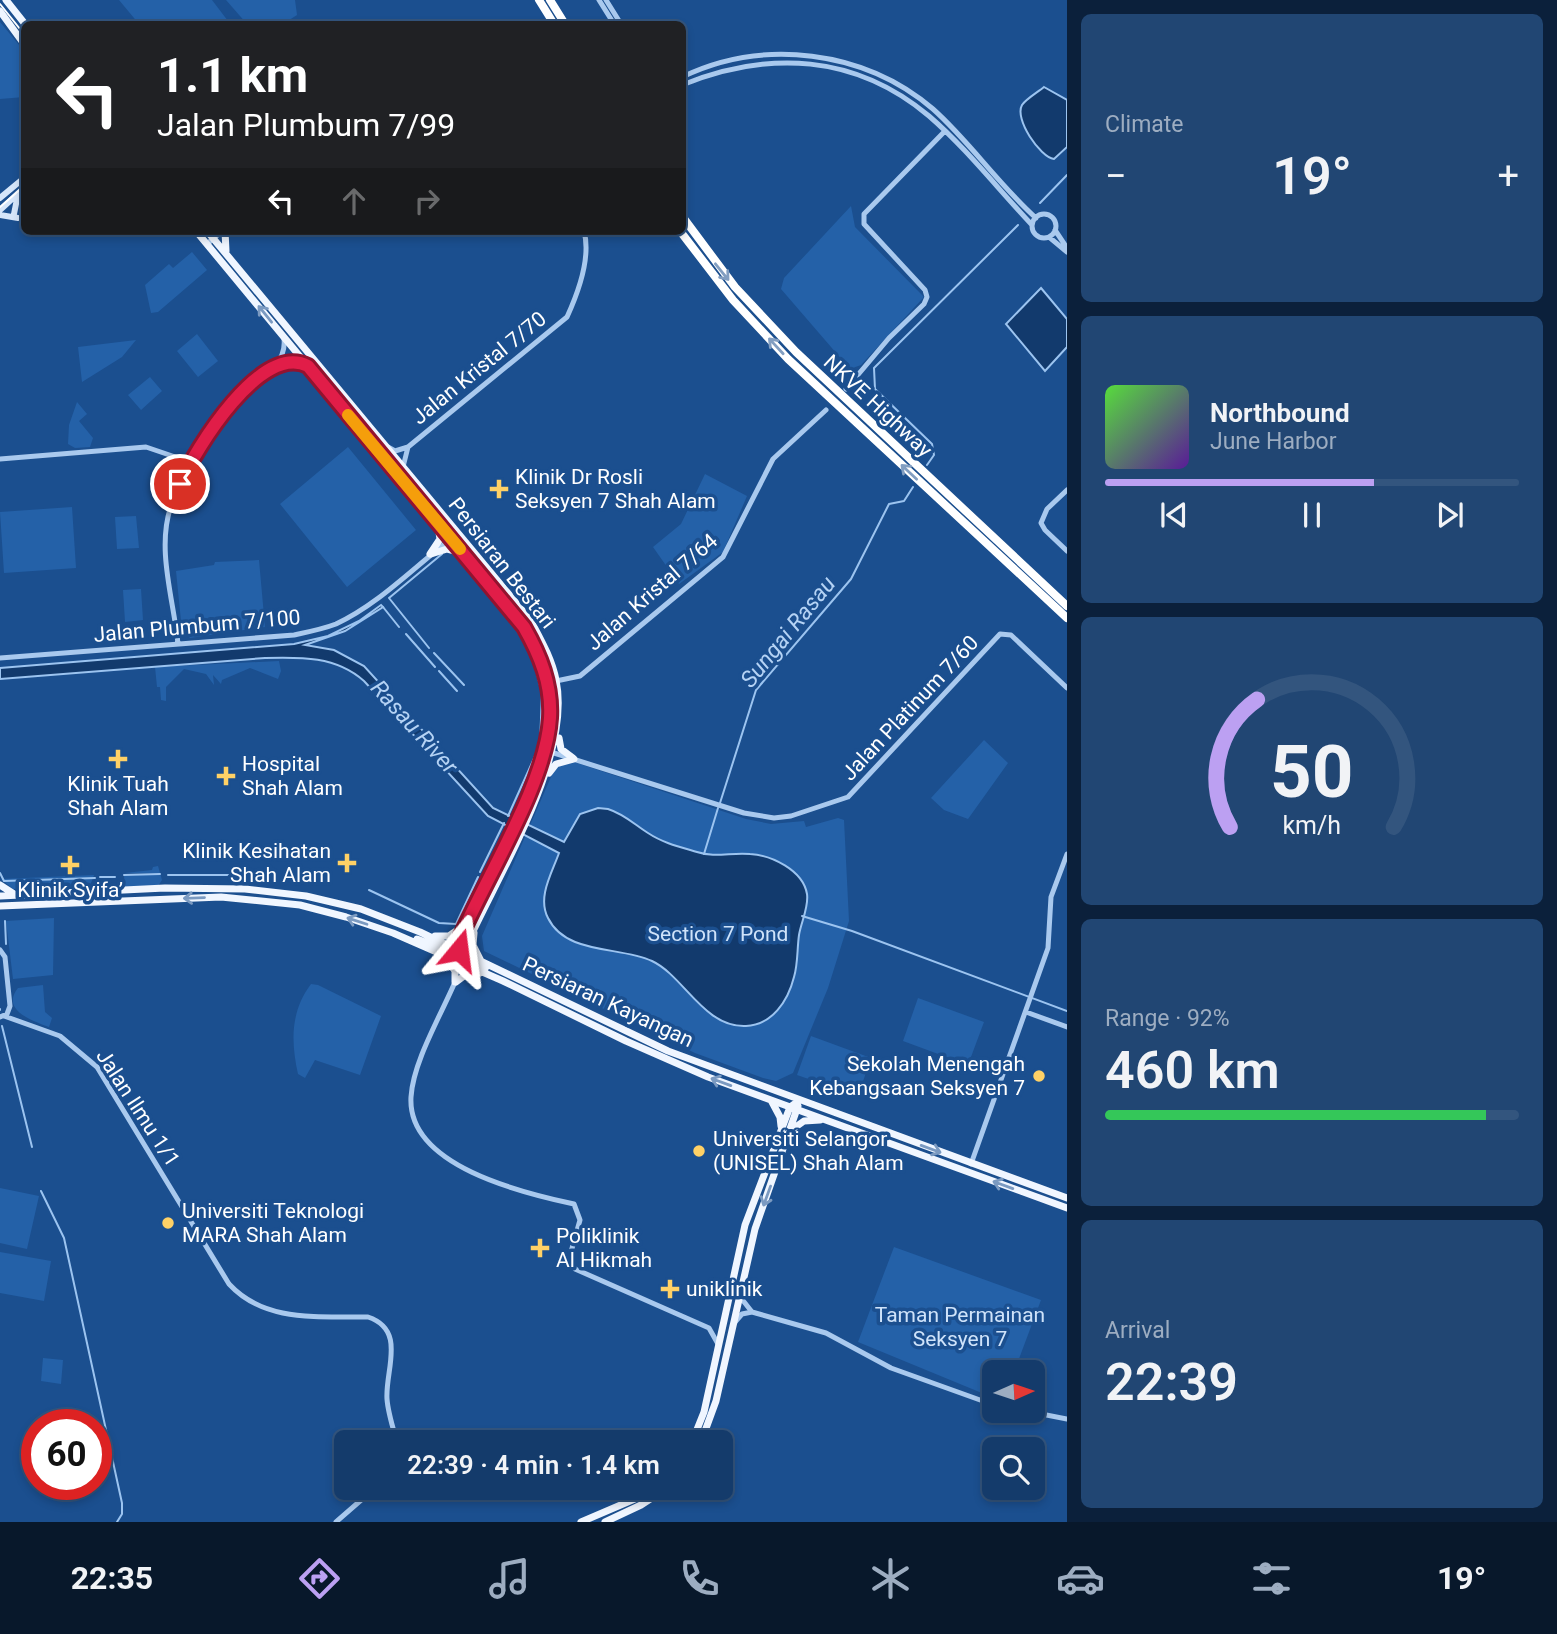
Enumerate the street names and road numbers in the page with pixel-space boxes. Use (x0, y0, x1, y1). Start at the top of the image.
street label: Jalan Kristal 7/70 (407, 307, 551, 429)
street label: NKVE Highway (819, 350, 937, 462)
street label: Persiaran Bestari (444, 493, 560, 633)
street label: Jalan Kristal 7/64 (582, 529, 722, 655)
street label: Jalan Plumbum 7/100 (93, 605, 301, 647)
street label: Jalan Platinum 7/60 (837, 631, 983, 785)
street label: Persiaran Kayangan (519, 952, 697, 1052)
street label: Jalan Ilmu 1/1 (91, 1045, 185, 1171)

